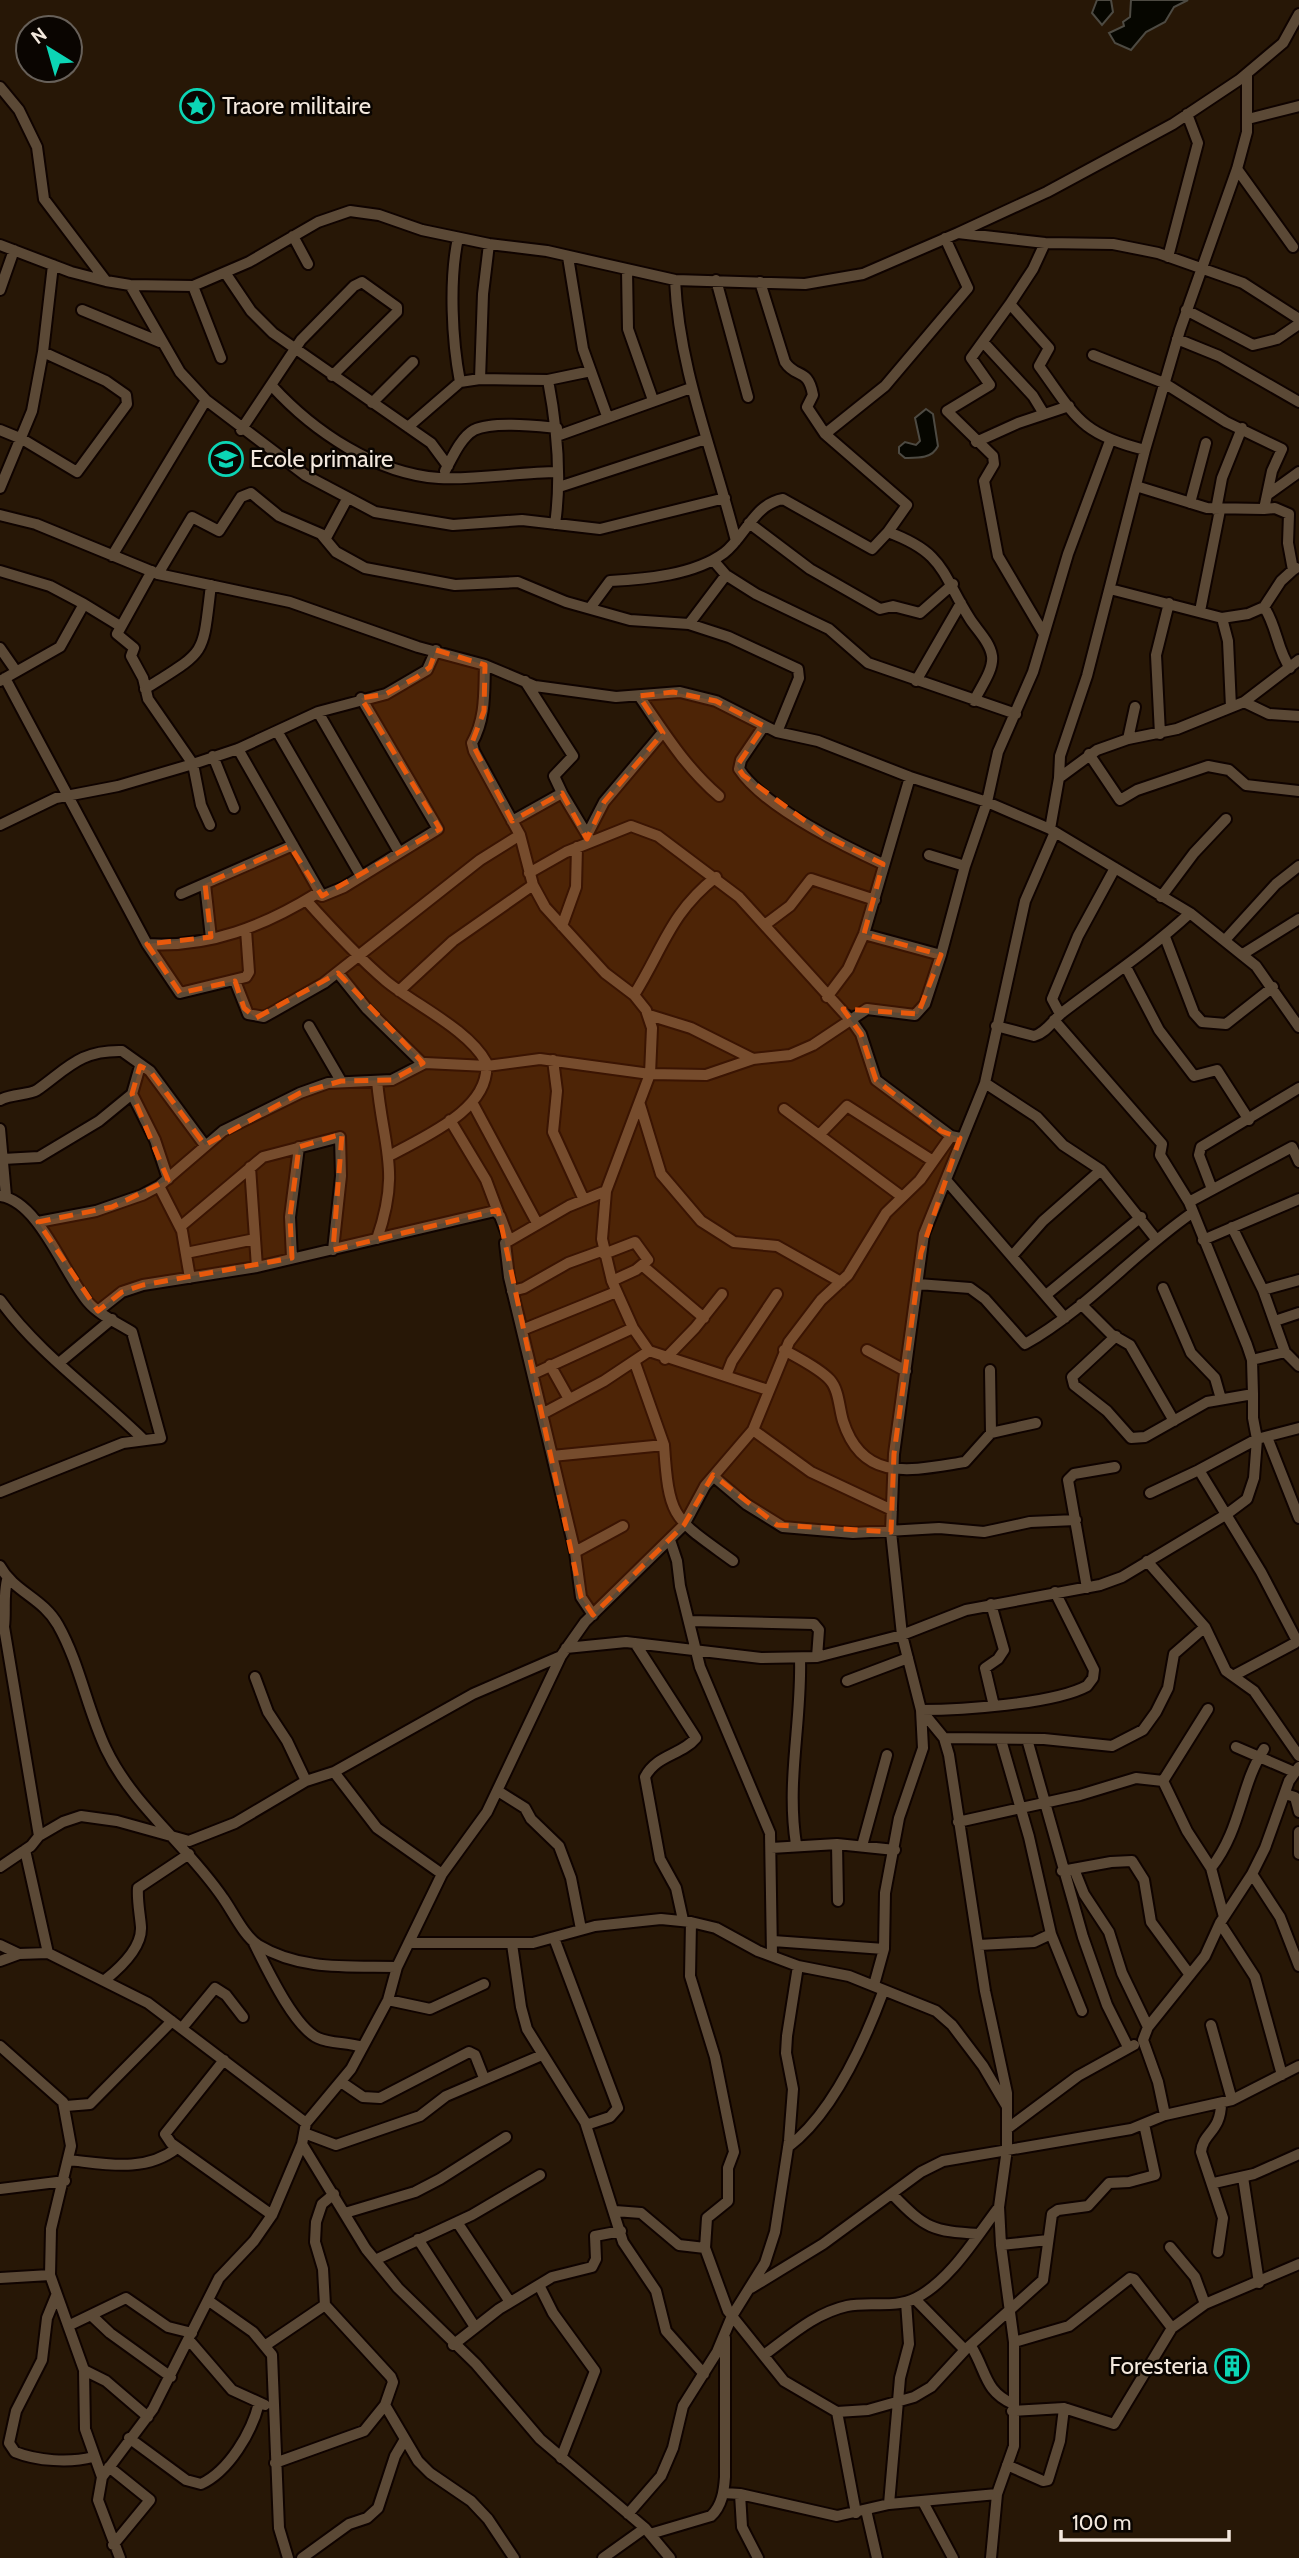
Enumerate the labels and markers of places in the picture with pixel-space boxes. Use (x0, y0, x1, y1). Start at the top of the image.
place icon: Traore militaire (178, 87, 216, 125)
place label: Traore militaire (222, 91, 371, 120)
school or university icon: Ecole primaire (207, 440, 245, 478)
place label: Ecole primaire (250, 444, 393, 473)
building icon: Foresteria (1213, 2347, 1251, 2385)
place label: Foresteria (1109, 2351, 1208, 2380)

